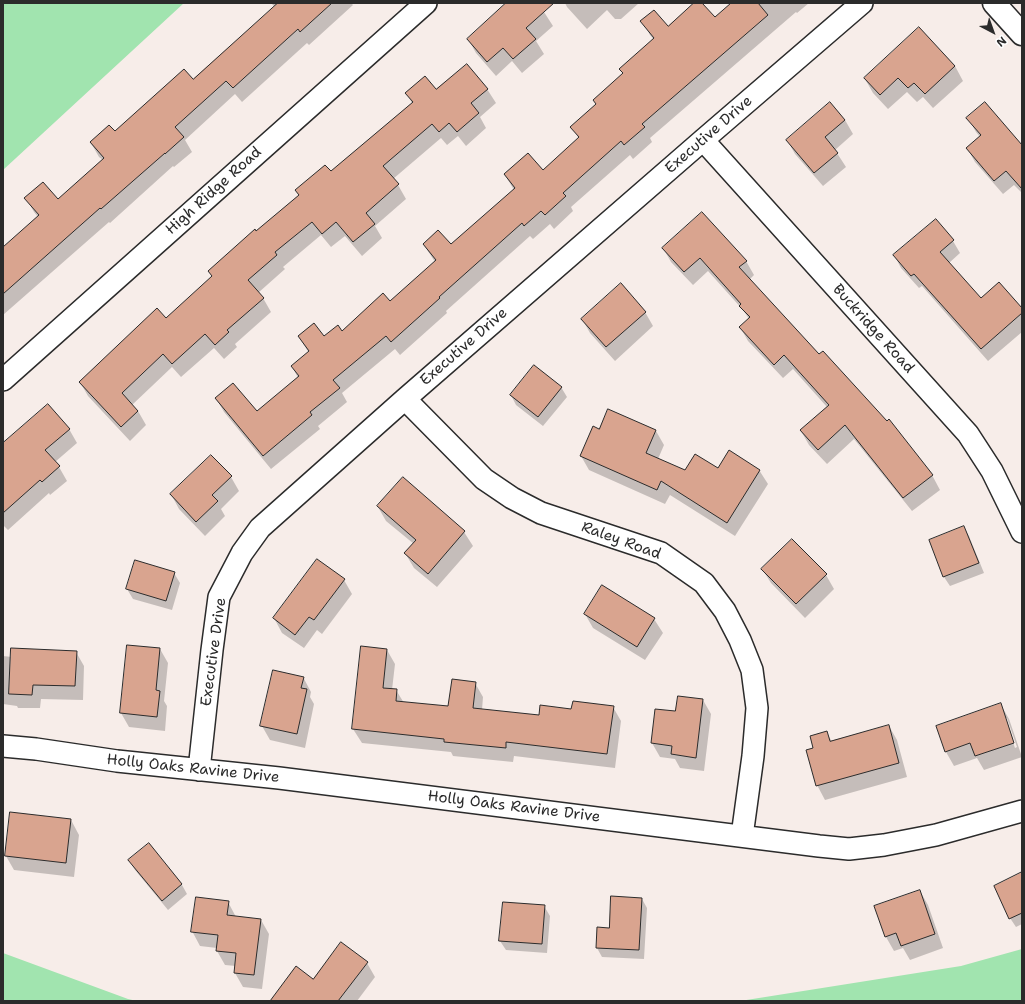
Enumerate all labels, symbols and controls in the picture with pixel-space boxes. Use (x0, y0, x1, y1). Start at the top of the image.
north arrow (973, 12, 1013, 52)
text: N (993, 33, 1009, 50)
street label: Executive Drive (662, 92, 756, 178)
street label: High Ridge Road (162, 143, 266, 239)
street label: Buckridge Road (828, 281, 918, 377)
street label: Executive Drive (417, 304, 511, 390)
street label: Raley Road (579, 518, 663, 564)
street label: Executive Drive (197, 597, 231, 707)
street label: Holly Oaks Ravine Drive (106, 751, 280, 787)
street label: Holly Oaks Ravine Drive (427, 787, 601, 827)

